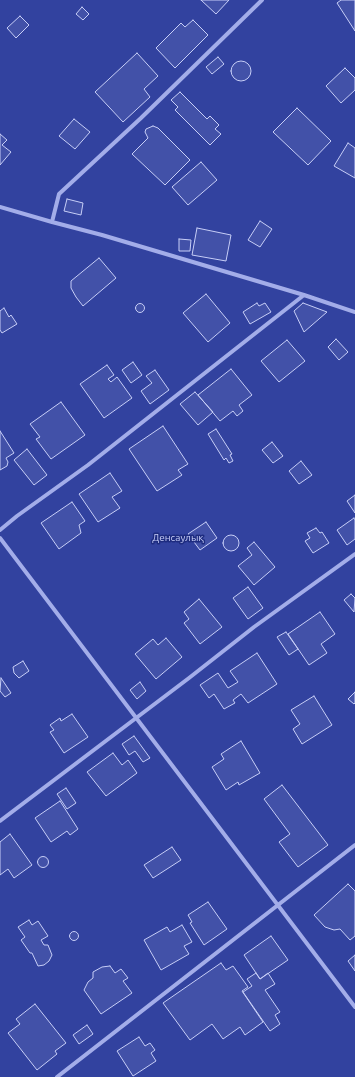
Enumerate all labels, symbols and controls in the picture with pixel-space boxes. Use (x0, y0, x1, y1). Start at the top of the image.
park label: Денсаулық (152, 532, 204, 544)

